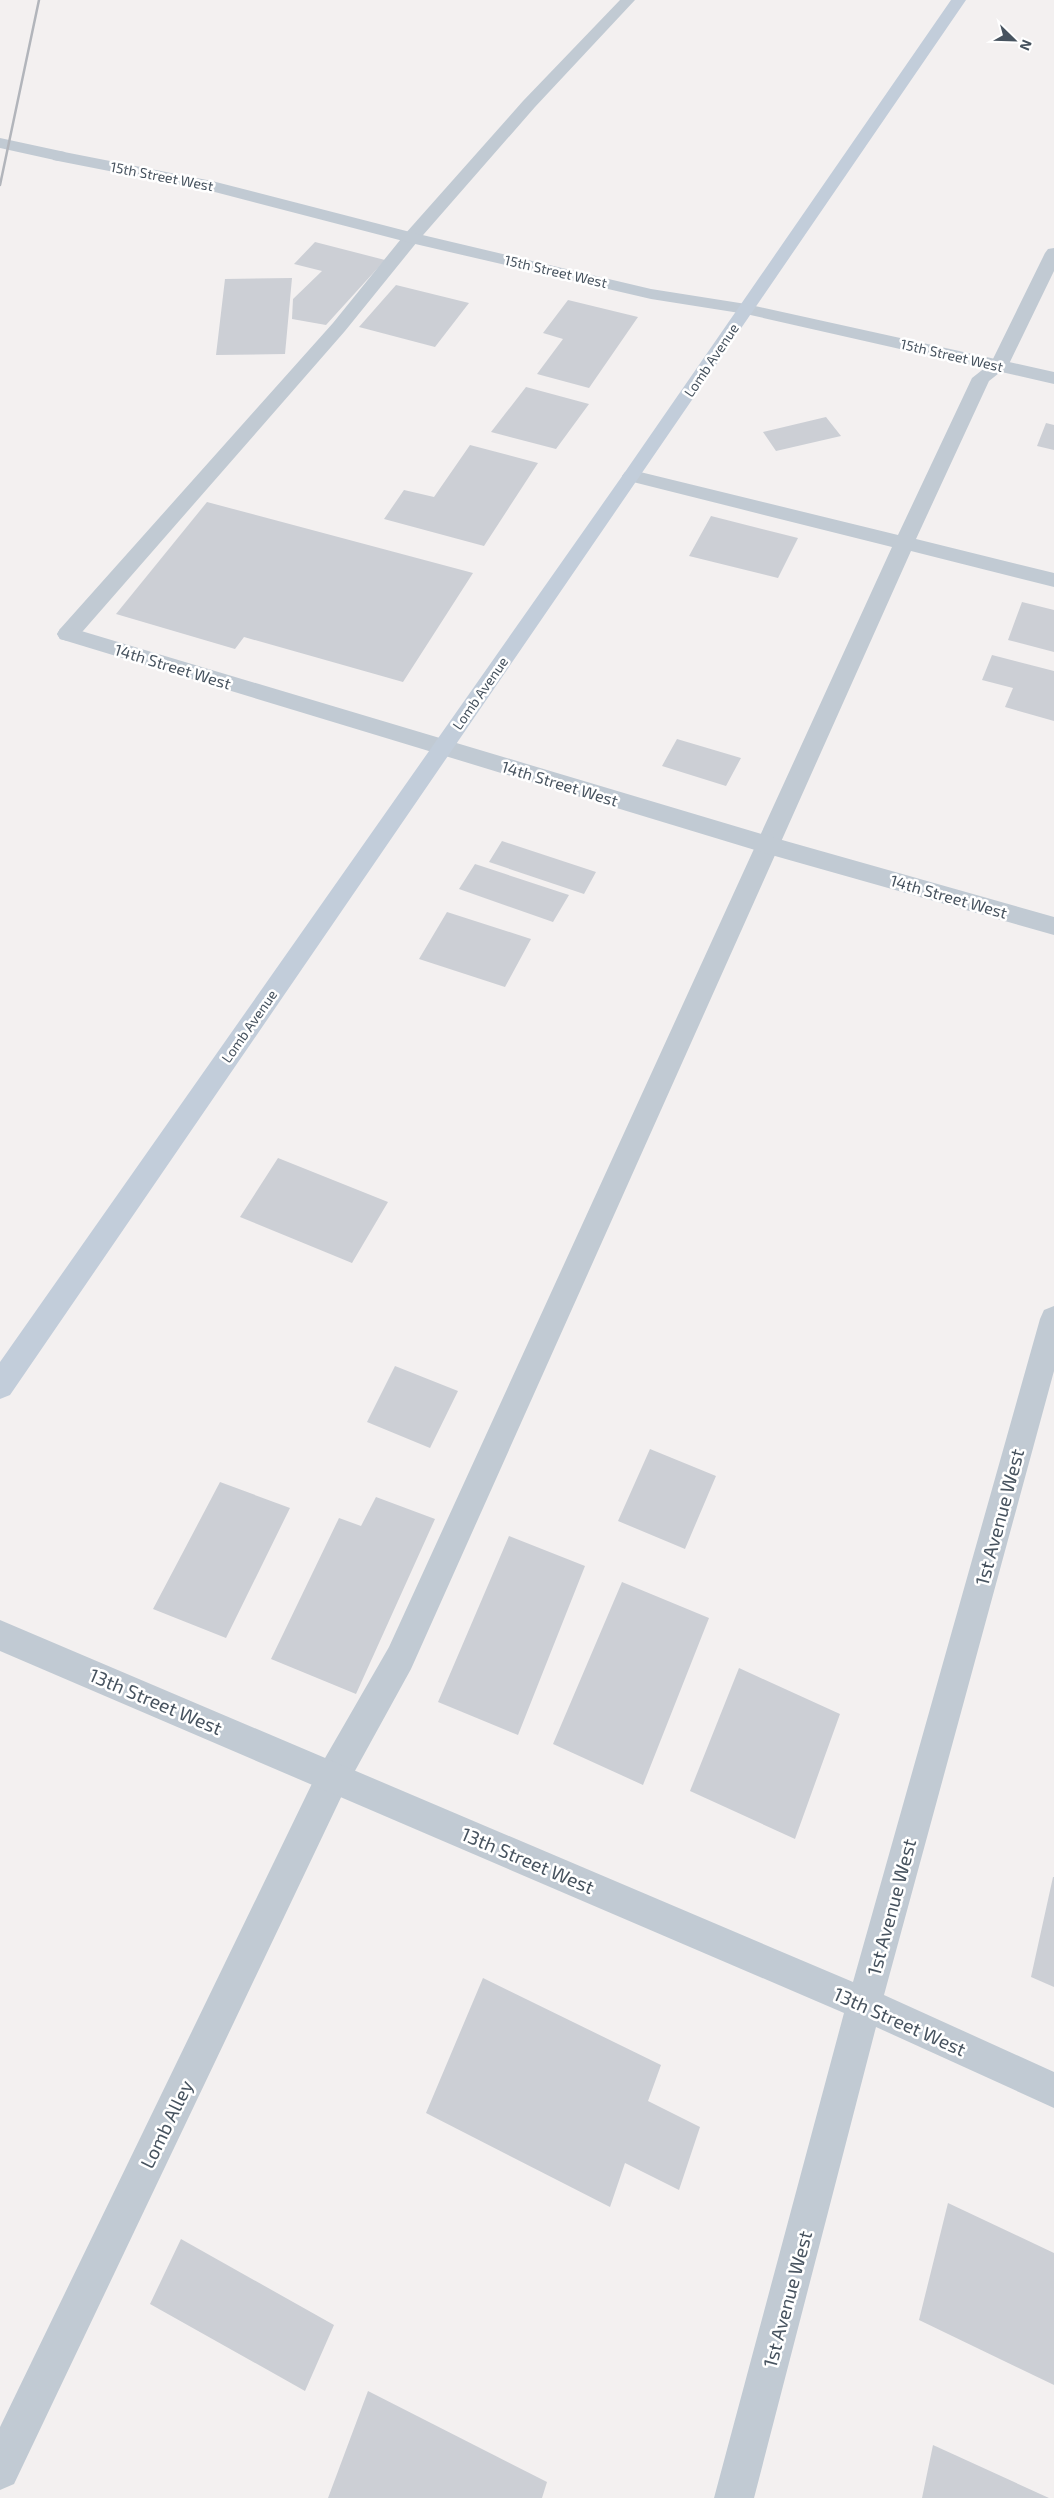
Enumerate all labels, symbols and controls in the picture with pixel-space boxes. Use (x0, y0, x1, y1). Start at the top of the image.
north arrow (989, 15, 1039, 65)
text: N (1017, 37, 1036, 53)
street label: 15th Street West (109, 158, 215, 194)
street label: 15th Street West (503, 251, 609, 291)
street label: Lomb Avenue (680, 320, 742, 400)
street label: 15th Street West (899, 335, 1005, 375)
street label: 14th Street West (113, 639, 233, 693)
street label: Lomb Avenue (449, 653, 511, 733)
street label: 14th Street West (500, 756, 620, 810)
street label: 14th Street West (888, 870, 1010, 922)
street label: Lomb Avenue (218, 986, 280, 1066)
street label: 1st Avenue West (970, 1446, 1028, 1588)
street label: 13th Street West (86, 1663, 226, 1739)
street label: 13th Street West (458, 1822, 598, 1898)
street label: 1st Avenue West (862, 1836, 920, 1978)
street label: 13th Street West (830, 1982, 970, 2060)
street label: Lomb Alley (135, 2076, 197, 2172)
street label: 1st Avenue West (758, 2228, 816, 2370)

